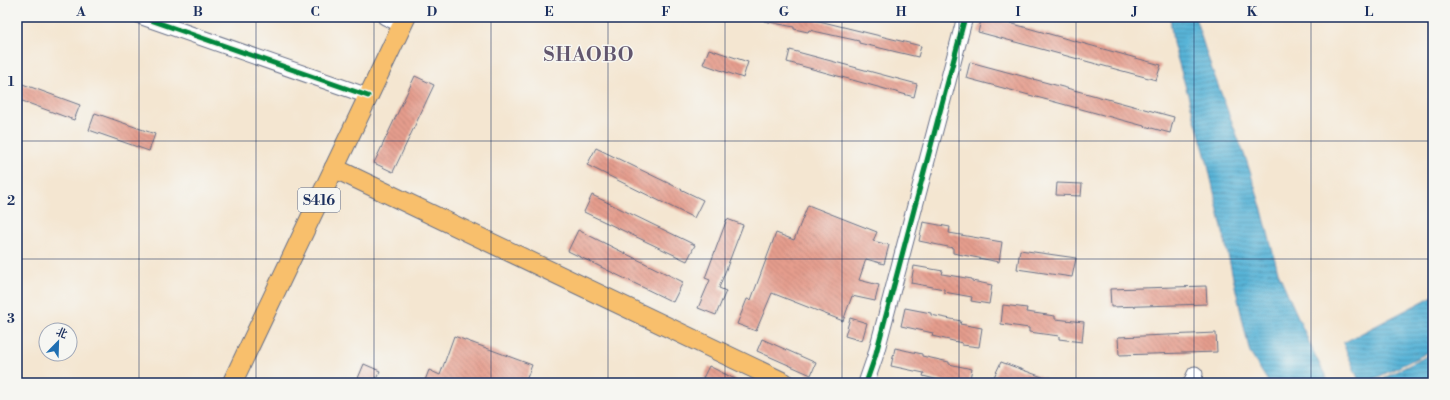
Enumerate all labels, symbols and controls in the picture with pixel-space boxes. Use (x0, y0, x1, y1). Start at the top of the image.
text: A (75, 4, 86, 20)
text: B (193, 4, 203, 20)
text: C (310, 4, 320, 20)
text: D (427, 4, 437, 20)
text: E (544, 4, 554, 20)
text: F (661, 4, 671, 20)
text: G (779, 4, 790, 20)
text: H (896, 4, 907, 20)
text: I (1015, 4, 1021, 20)
text: J (1130, 4, 1138, 20)
text: K (1247, 4, 1258, 20)
text: L (1365, 4, 1374, 20)
district label: SHAOBO (544, 43, 634, 67)
text: 1 (8, 74, 15, 90)
road number: S416 (298, 188, 340, 212)
text: 2 (7, 193, 15, 209)
text: 3 (7, 311, 15, 327)
north arrow (38, 322, 78, 362)
text: 北 (54, 325, 69, 342)

